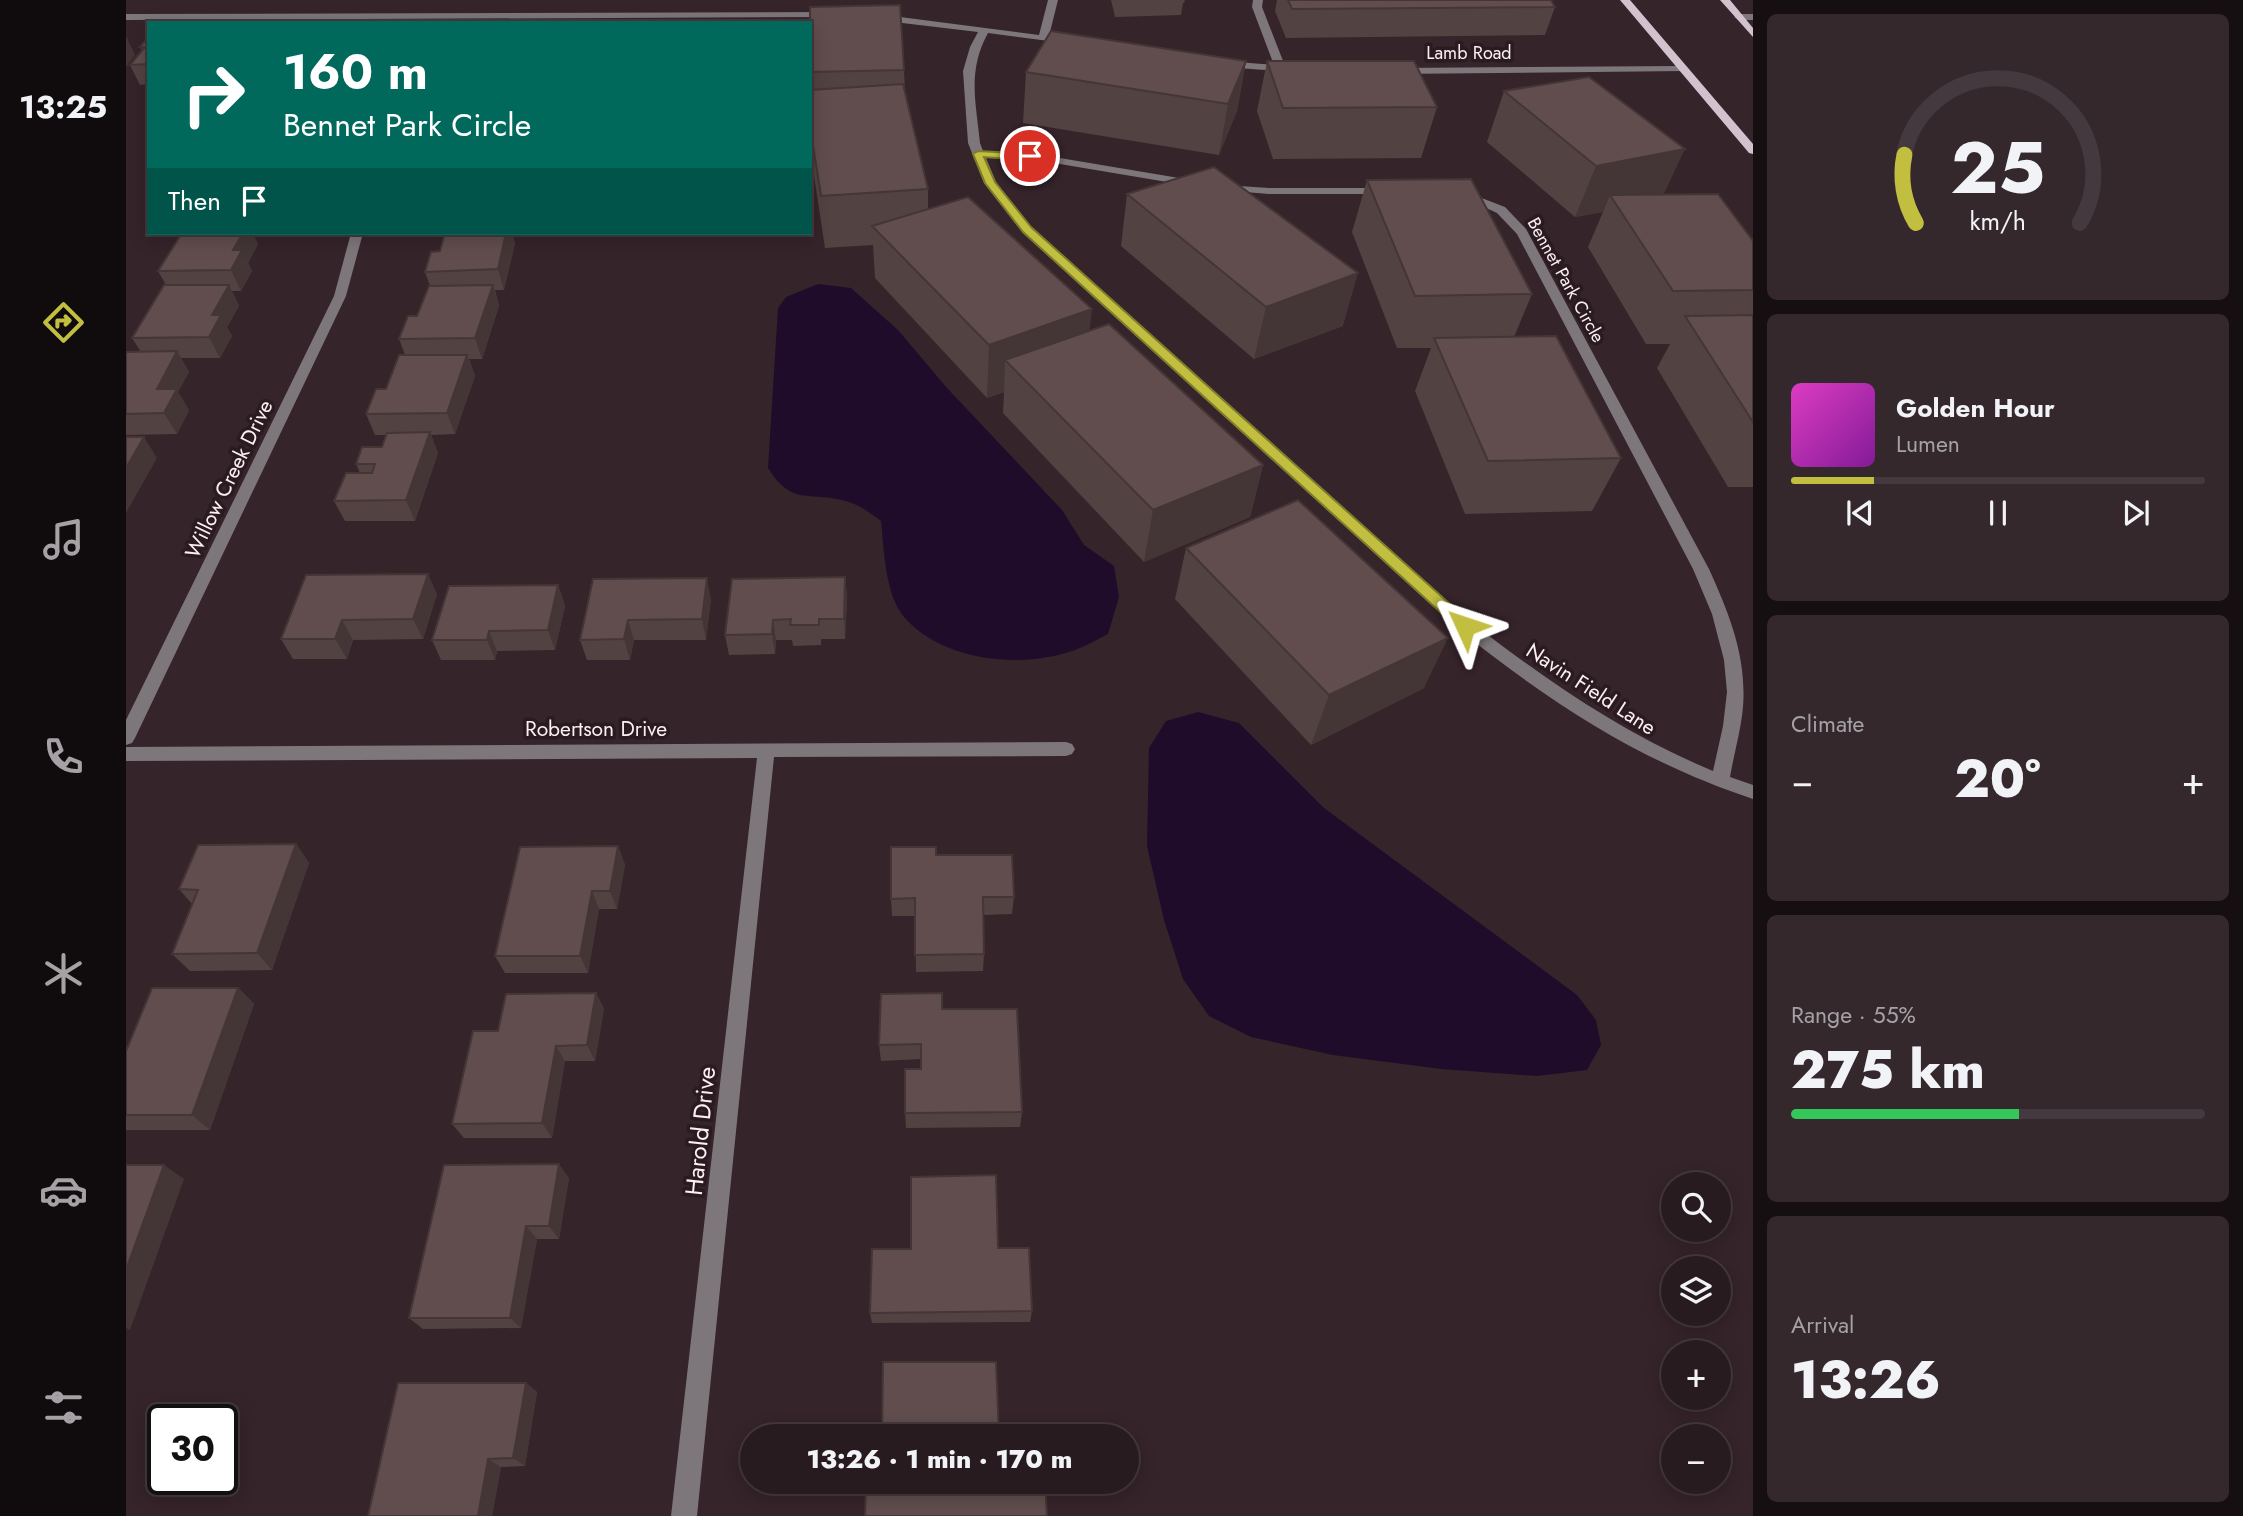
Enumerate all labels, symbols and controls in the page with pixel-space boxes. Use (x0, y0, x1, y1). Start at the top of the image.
text: 160 m (283, 37, 428, 107)
street label: Lamb Road (1426, 40, 1512, 66)
icon: right (168, 49, 259, 140)
text: 13:25 (19, 84, 107, 130)
text: Bennet Park Circle (283, 102, 531, 148)
text: 25 (1951, 116, 2045, 221)
pin (1000, 126, 1060, 186)
icon: arrive (1011, 137, 1049, 175)
text: Then (168, 182, 221, 220)
icon: arrive (235, 182, 273, 220)
text: km/h (1970, 203, 2026, 239)
street label: Bennet Park Circle (1521, 213, 1611, 347)
icon: directions (39, 298, 88, 347)
text: Golden Hour (1896, 389, 2055, 427)
street label: Willow Creek Drive (178, 395, 280, 563)
text: Lumen (1896, 427, 1960, 461)
icon: previous (1841, 494, 1879, 532)
icon: pause (1979, 494, 2017, 532)
icon: next (2117, 494, 2155, 532)
icon: music (39, 515, 88, 564)
position arrow (1428, 589, 1502, 663)
street label: Navin Field Lane (1520, 636, 1662, 742)
text: Climate (1791, 707, 1864, 741)
street label: Robertson Drive (525, 714, 667, 744)
icon: phone (39, 732, 88, 781)
text: 20° (1954, 741, 2041, 817)
text: − (1791, 753, 1813, 808)
text: + (2182, 753, 2205, 808)
icon: climate (39, 949, 88, 998)
text: Range · 55% (1791, 998, 1916, 1032)
text: 275 km (1791, 1032, 1985, 1108)
street label: Harold Drive (676, 1065, 724, 1197)
icon: car (39, 1166, 88, 1215)
map controls (1661, 1172, 1731, 1494)
button: search (1661, 1172, 1731, 1242)
button: layers (1661, 1256, 1731, 1326)
text: Arrival (1791, 1308, 1854, 1342)
button: + (1661, 1340, 1731, 1410)
text: 13:26 (1791, 1342, 1941, 1418)
icon: filters (39, 1383, 88, 1432)
speed limit sign: 30 (147, 1404, 238, 1495)
button: − (1661, 1424, 1731, 1494)
text: 13:26 · 1 min · 170 m (806, 1440, 1073, 1478)

